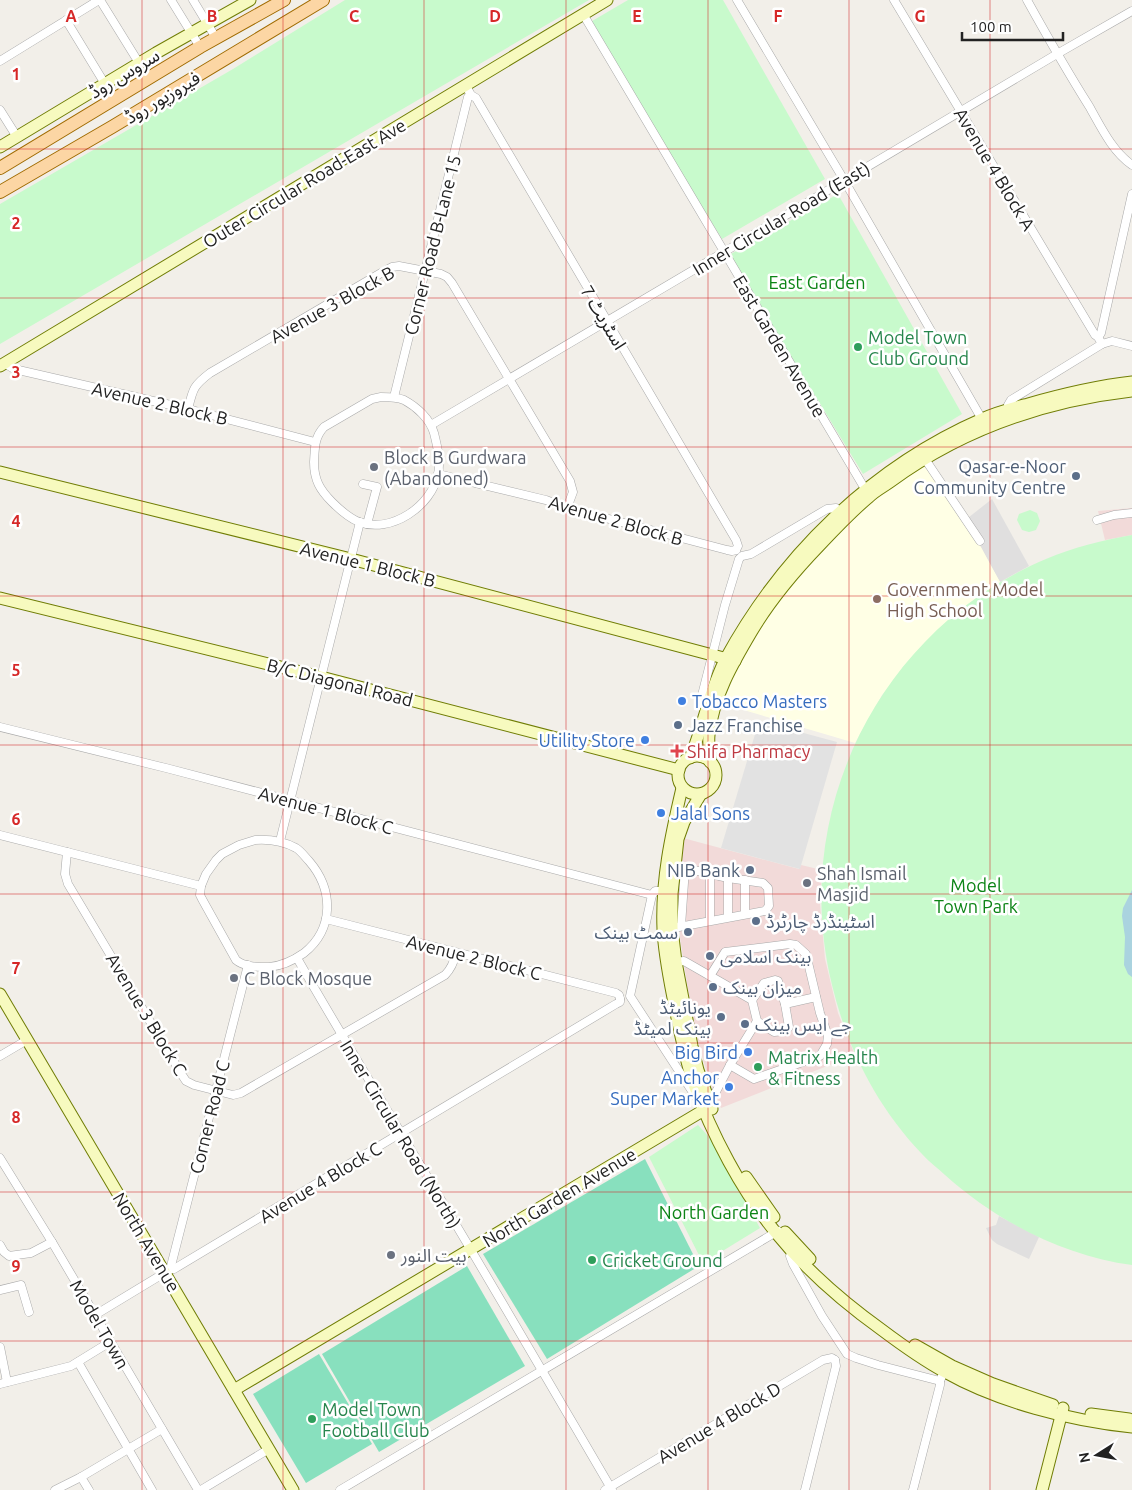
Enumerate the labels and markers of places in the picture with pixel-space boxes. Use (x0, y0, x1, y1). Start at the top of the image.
place label: Model Town Club Ground (868, 327, 969, 368)
marker: Model Town Club Ground (852, 341, 864, 353)
place label: Block B Gurdwara (Abandoned) (384, 447, 527, 489)
place label: Qasar-e-Noor Community Centre (914, 456, 1066, 497)
marker: Block B Gurdwara (Abandoned) (368, 461, 380, 473)
marker: Qasar-e-Noor Community Centre (1070, 470, 1082, 482)
place label: Government Model High School (887, 579, 1044, 620)
marker: Government Model High School (871, 593, 883, 605)
place label: Tobacco Masters (692, 691, 827, 711)
marker: Tobacco Masters (676, 695, 688, 707)
place label: Jazz Franchise (688, 715, 803, 735)
marker: Jazz Franchise (672, 719, 684, 731)
place label: Utility Store (539, 730, 635, 750)
marker: Utility Store (639, 734, 651, 746)
place label: Shifa Pharmacy (687, 741, 811, 761)
marker: Shifa Pharmacy (671, 745, 683, 757)
place label: Jalal Sons (671, 803, 750, 823)
marker: Jalal Sons (655, 807, 667, 819)
place label: NIB Bank (667, 860, 740, 880)
place label: Shah Ismail Masjid (817, 863, 907, 904)
marker: NIB Bank (744, 864, 756, 876)
marker: Shah Ismail Masjid (801, 877, 813, 889)
place label: اسٹینڈرڈ چارٹرڈ (766, 911, 875, 933)
marker: اسٹینڈرڈ چارٹرڈ (750, 915, 762, 927)
place label: سمٹ بینک (594, 922, 678, 942)
marker: سمٹ بینک (682, 926, 694, 938)
place label: بینک اسلامی (720, 946, 811, 968)
marker: بینک اسلامی (704, 950, 716, 962)
place label: C Block Mosque (244, 968, 372, 988)
marker: C Block Mosque (228, 972, 240, 984)
place label: میزان بینک (723, 977, 802, 999)
marker: میزان بینک (707, 981, 719, 993)
place label: یونائیٹڈ بینک لمیٹڈ (634, 997, 711, 1038)
marker: یونائیٹڈ بینک لمیٹڈ (715, 1011, 727, 1023)
place label: جے ایس بینک (755, 1014, 852, 1037)
marker: جے ایس بینک (739, 1018, 751, 1030)
place label: Big Bird (675, 1042, 738, 1062)
marker: Big Bird (742, 1046, 754, 1058)
place label: Matrix Health & Fitness (768, 1047, 878, 1088)
marker: Matrix Health & Fitness (752, 1061, 764, 1073)
place label: Anchor Super Market (610, 1067, 719, 1108)
marker: Anchor Super Market (723, 1081, 735, 1093)
place label: بیت النور (400, 1245, 467, 1267)
marker: بیت النور (385, 1249, 397, 1261)
place label: Cricket Ground (602, 1250, 723, 1270)
marker: Cricket Ground (586, 1254, 598, 1266)
place label: Model Town Football Club (322, 1399, 429, 1440)
marker: Model Town Football Club (306, 1413, 318, 1425)

